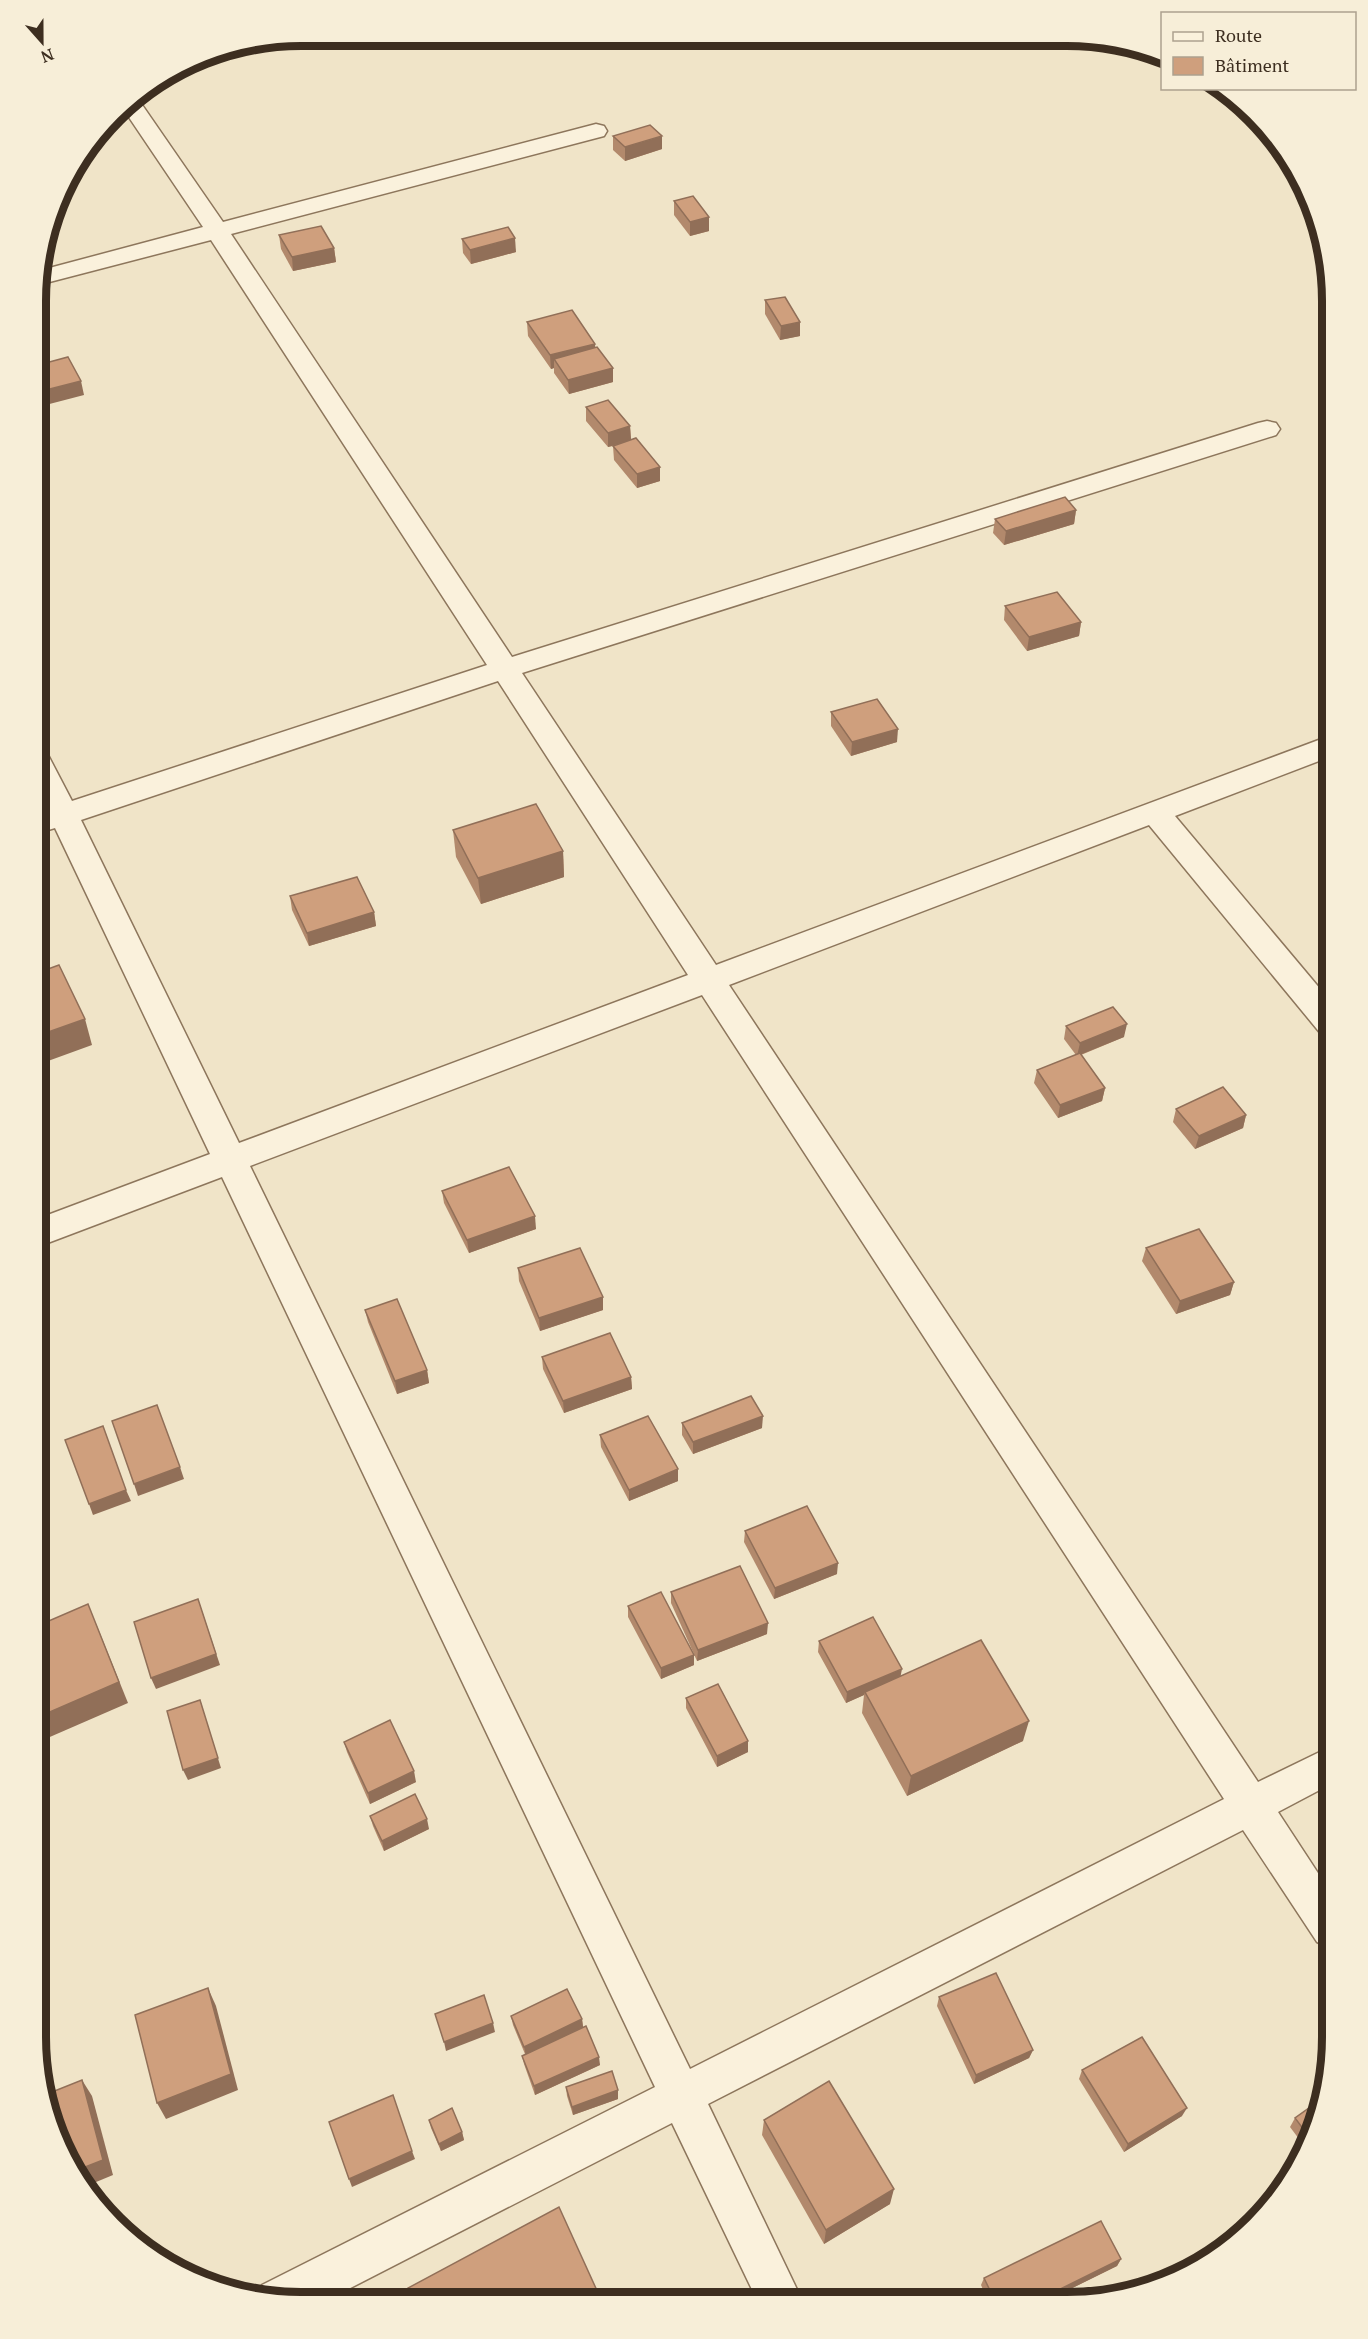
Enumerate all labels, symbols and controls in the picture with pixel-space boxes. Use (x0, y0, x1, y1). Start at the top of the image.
north arrow (12, 12, 72, 72)
legend (1161, 12, 1356, 90)
text: Route (1215, 23, 1262, 47)
text: N (38, 44, 57, 68)
text: Bâtiment (1215, 53, 1290, 77)

